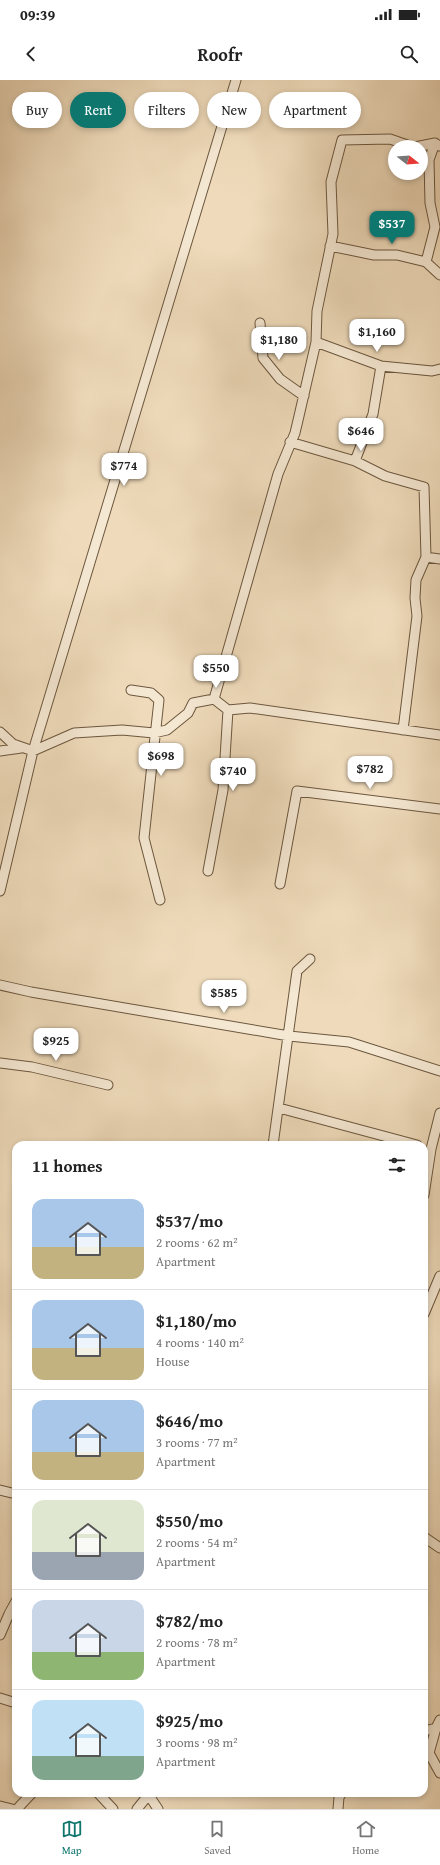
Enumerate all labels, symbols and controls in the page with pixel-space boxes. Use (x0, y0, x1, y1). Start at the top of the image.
text: 09:39 (20, 4, 55, 25)
text: Roofr (198, 41, 242, 68)
icon: back (20, 43, 42, 65)
icon: search (398, 43, 420, 65)
chip: Buy (12, 92, 62, 128)
chip: Rent (70, 92, 126, 128)
chip: Filters (134, 92, 199, 128)
chip: New (207, 92, 261, 128)
chip: Apartment (269, 92, 361, 128)
north arrow (388, 140, 428, 180)
map controls (388, 140, 428, 180)
pin: $537 (368, 211, 416, 245)
text: $537 (379, 214, 405, 233)
pin: $1,160 (344, 319, 410, 353)
text: $1,160 (358, 322, 396, 341)
pin: $1,180 (246, 327, 312, 361)
text: $1,180 (260, 330, 298, 349)
pin: $646 (337, 418, 385, 452)
text: $646 (348, 421, 374, 440)
pin: $774 (100, 453, 148, 487)
text: $774 (111, 456, 137, 475)
pin: $550 (192, 655, 240, 689)
text: $550 (203, 658, 229, 677)
pin: $698 (137, 743, 185, 777)
text: $698 (148, 746, 174, 765)
pin: $782 (346, 756, 394, 790)
pin: $740 (209, 758, 257, 792)
text: $782 (357, 759, 383, 778)
text: $740 (220, 761, 246, 780)
pin: $585 (200, 980, 248, 1014)
text: $585 (211, 983, 237, 1002)
pin: $925 (32, 1028, 80, 1062)
text: $925 (43, 1031, 69, 1050)
text: 11 homes (32, 1153, 103, 1178)
icon: filters (386, 1154, 408, 1176)
text: $537/mo (156, 1208, 223, 1233)
icon: home (64, 1215, 112, 1263)
text: 2 rooms · 62 m² (156, 1233, 238, 1252)
text: Apartment (156, 1252, 216, 1271)
text: $1,180/mo (156, 1308, 237, 1333)
icon: home (64, 1316, 112, 1364)
text: 4 rooms · 140 m² (156, 1333, 244, 1352)
text: House (156, 1352, 190, 1371)
text: $646/mo (156, 1408, 223, 1433)
icon: home (64, 1416, 112, 1464)
text: 3 rooms · 77 m² (156, 1433, 238, 1452)
text: Apartment (156, 1452, 216, 1471)
text: $550/mo (156, 1508, 223, 1533)
icon: home (64, 1516, 112, 1564)
text: 2 rooms · 54 m² (156, 1533, 238, 1552)
text: Apartment (156, 1552, 216, 1571)
text: $782/mo (156, 1608, 223, 1633)
icon: home (64, 1616, 112, 1664)
text: 2 rooms · 78 m² (156, 1633, 238, 1652)
text: Apartment (156, 1652, 216, 1671)
text: $925/mo (156, 1708, 223, 1733)
icon: home (64, 1716, 112, 1764)
text: 3 rooms · 98 m² (156, 1733, 238, 1752)
text: Apartment (156, 1752, 216, 1771)
tab: Map (61, 1818, 83, 1858)
tab: Saved (204, 1818, 231, 1858)
tab: Home (352, 1818, 379, 1858)

